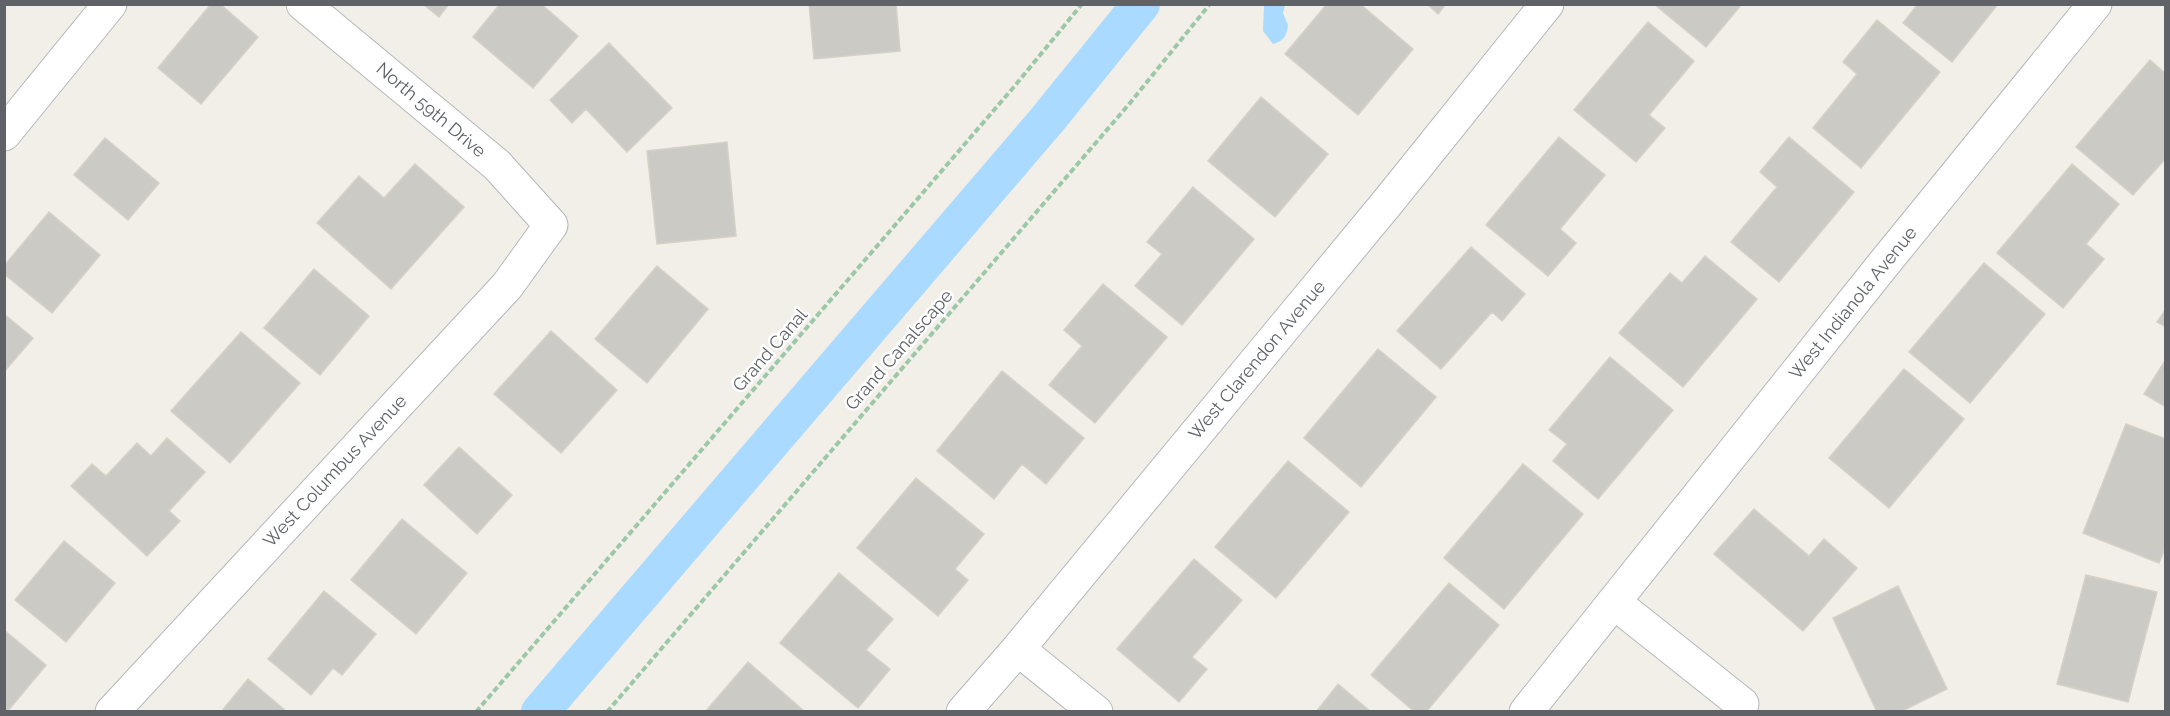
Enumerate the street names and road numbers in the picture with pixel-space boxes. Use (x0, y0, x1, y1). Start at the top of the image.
street label: North 59th Drive (372, 58, 491, 162)
street label: West Indianola Avenue (1785, 222, 1921, 383)
street label: West Clarendon Avenue (1184, 276, 1330, 444)
street label: Grand Canalscape (841, 285, 957, 414)
street label: Grand Canal (728, 304, 811, 395)
street label: West Columbus Avenue (259, 390, 411, 551)

